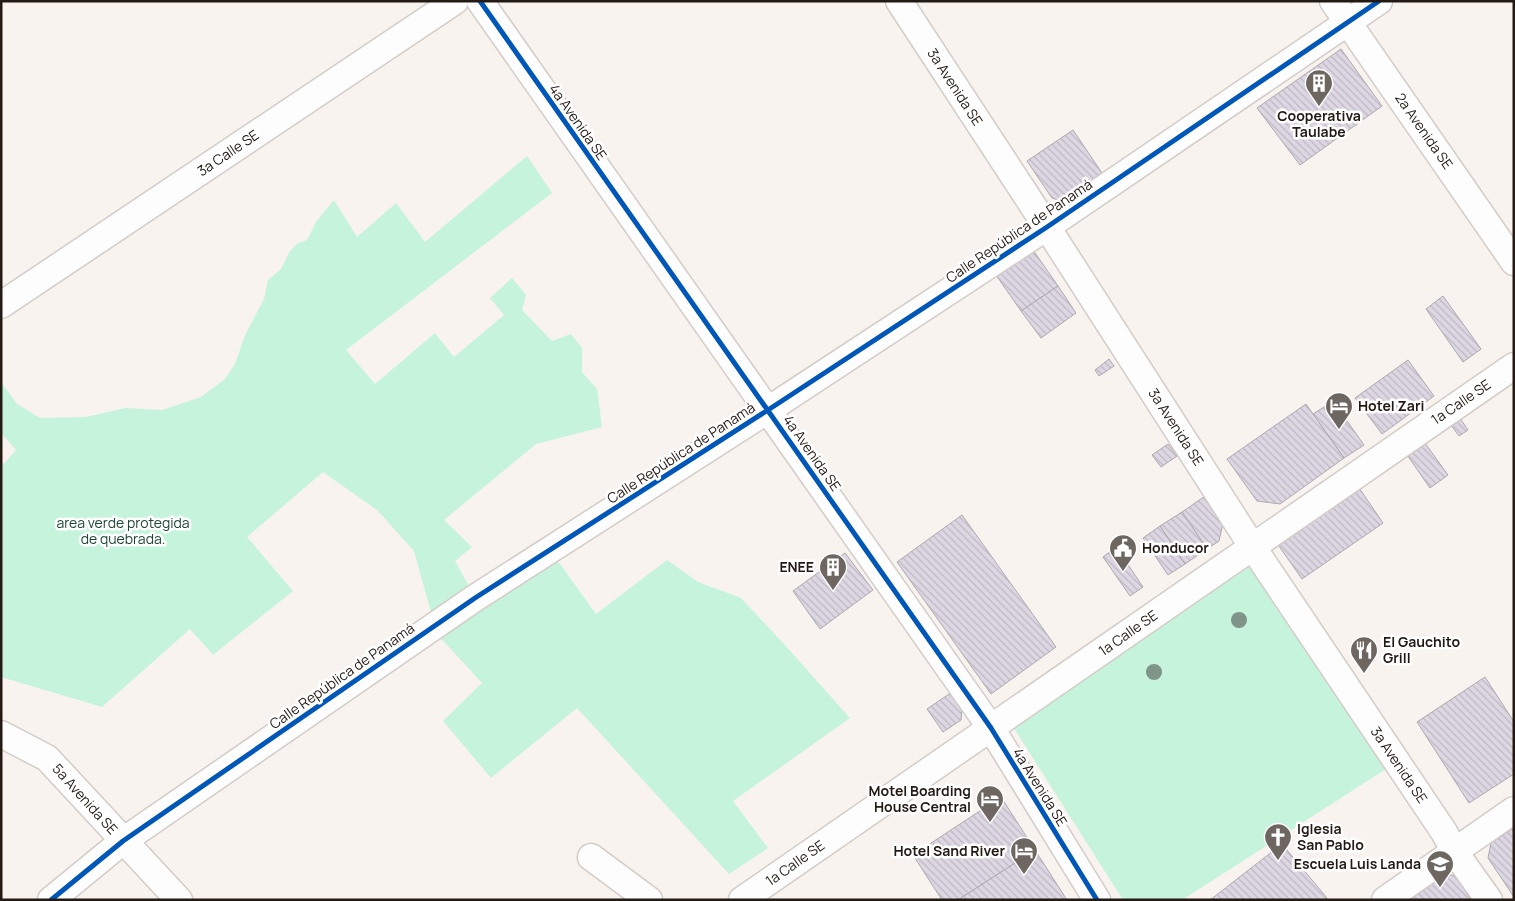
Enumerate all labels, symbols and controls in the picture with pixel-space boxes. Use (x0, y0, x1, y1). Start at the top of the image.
street label: 3a Avenida SE (923, 44, 987, 129)
building icon: Cooperativa Taulabe (1304, 68, 1334, 107)
street label: 4a Avenida SE (545, 80, 612, 164)
street label: 2a Avenida SE (1391, 89, 1458, 173)
place label: Cooperativa Taulabe (1277, 106, 1361, 141)
street label: 3a Calle SE (193, 125, 262, 180)
street label: Calle República de Panamá (942, 174, 1096, 287)
street label: 1a Calle SE (1427, 375, 1494, 428)
street label: 3a Avenida SE (1144, 384, 1208, 469)
hotel icon: Hotel Zari (1324, 391, 1354, 430)
place label: Hotel Zari (1358, 396, 1424, 415)
street label: Calle República de Panamá (603, 398, 758, 508)
street label: 4a Avenida SE (779, 411, 846, 495)
park label: area verde protegida de quebrada. (56, 513, 190, 548)
public building icon: Honducor (1108, 533, 1138, 572)
place label: Honducor (1142, 538, 1209, 557)
building icon: ENEE (818, 552, 848, 591)
place label: ENEE (779, 557, 814, 576)
street label: 1a Calle SE (1094, 605, 1161, 660)
street label: Calle República de Panamá (266, 618, 418, 733)
place label: El Gauchito Grill (1383, 632, 1460, 667)
restaurant icon: El Gauchito Grill (1349, 635, 1379, 674)
street label: 3a Avenida SE (1367, 723, 1432, 807)
street label: 4a Avenida SE (1009, 744, 1072, 830)
street label: 5a Avenida SE (49, 759, 122, 838)
place label: Motel Boarding House Central (869, 781, 971, 816)
hotel icon: Motel Boarding House Central (975, 784, 1005, 823)
place label: Iglesia San Pablo (1297, 819, 1364, 854)
church icon: Iglesia San Pablo (1263, 822, 1293, 861)
street label: 1a Calle SE (761, 835, 828, 890)
hotel icon: Hotel Sand River (1009, 836, 1039, 875)
place label: Hotel Sand River (893, 841, 1005, 860)
school or university icon: Escuela Luis Landa (1425, 849, 1455, 888)
place label: Escuela Luis Landa (1294, 854, 1421, 873)

